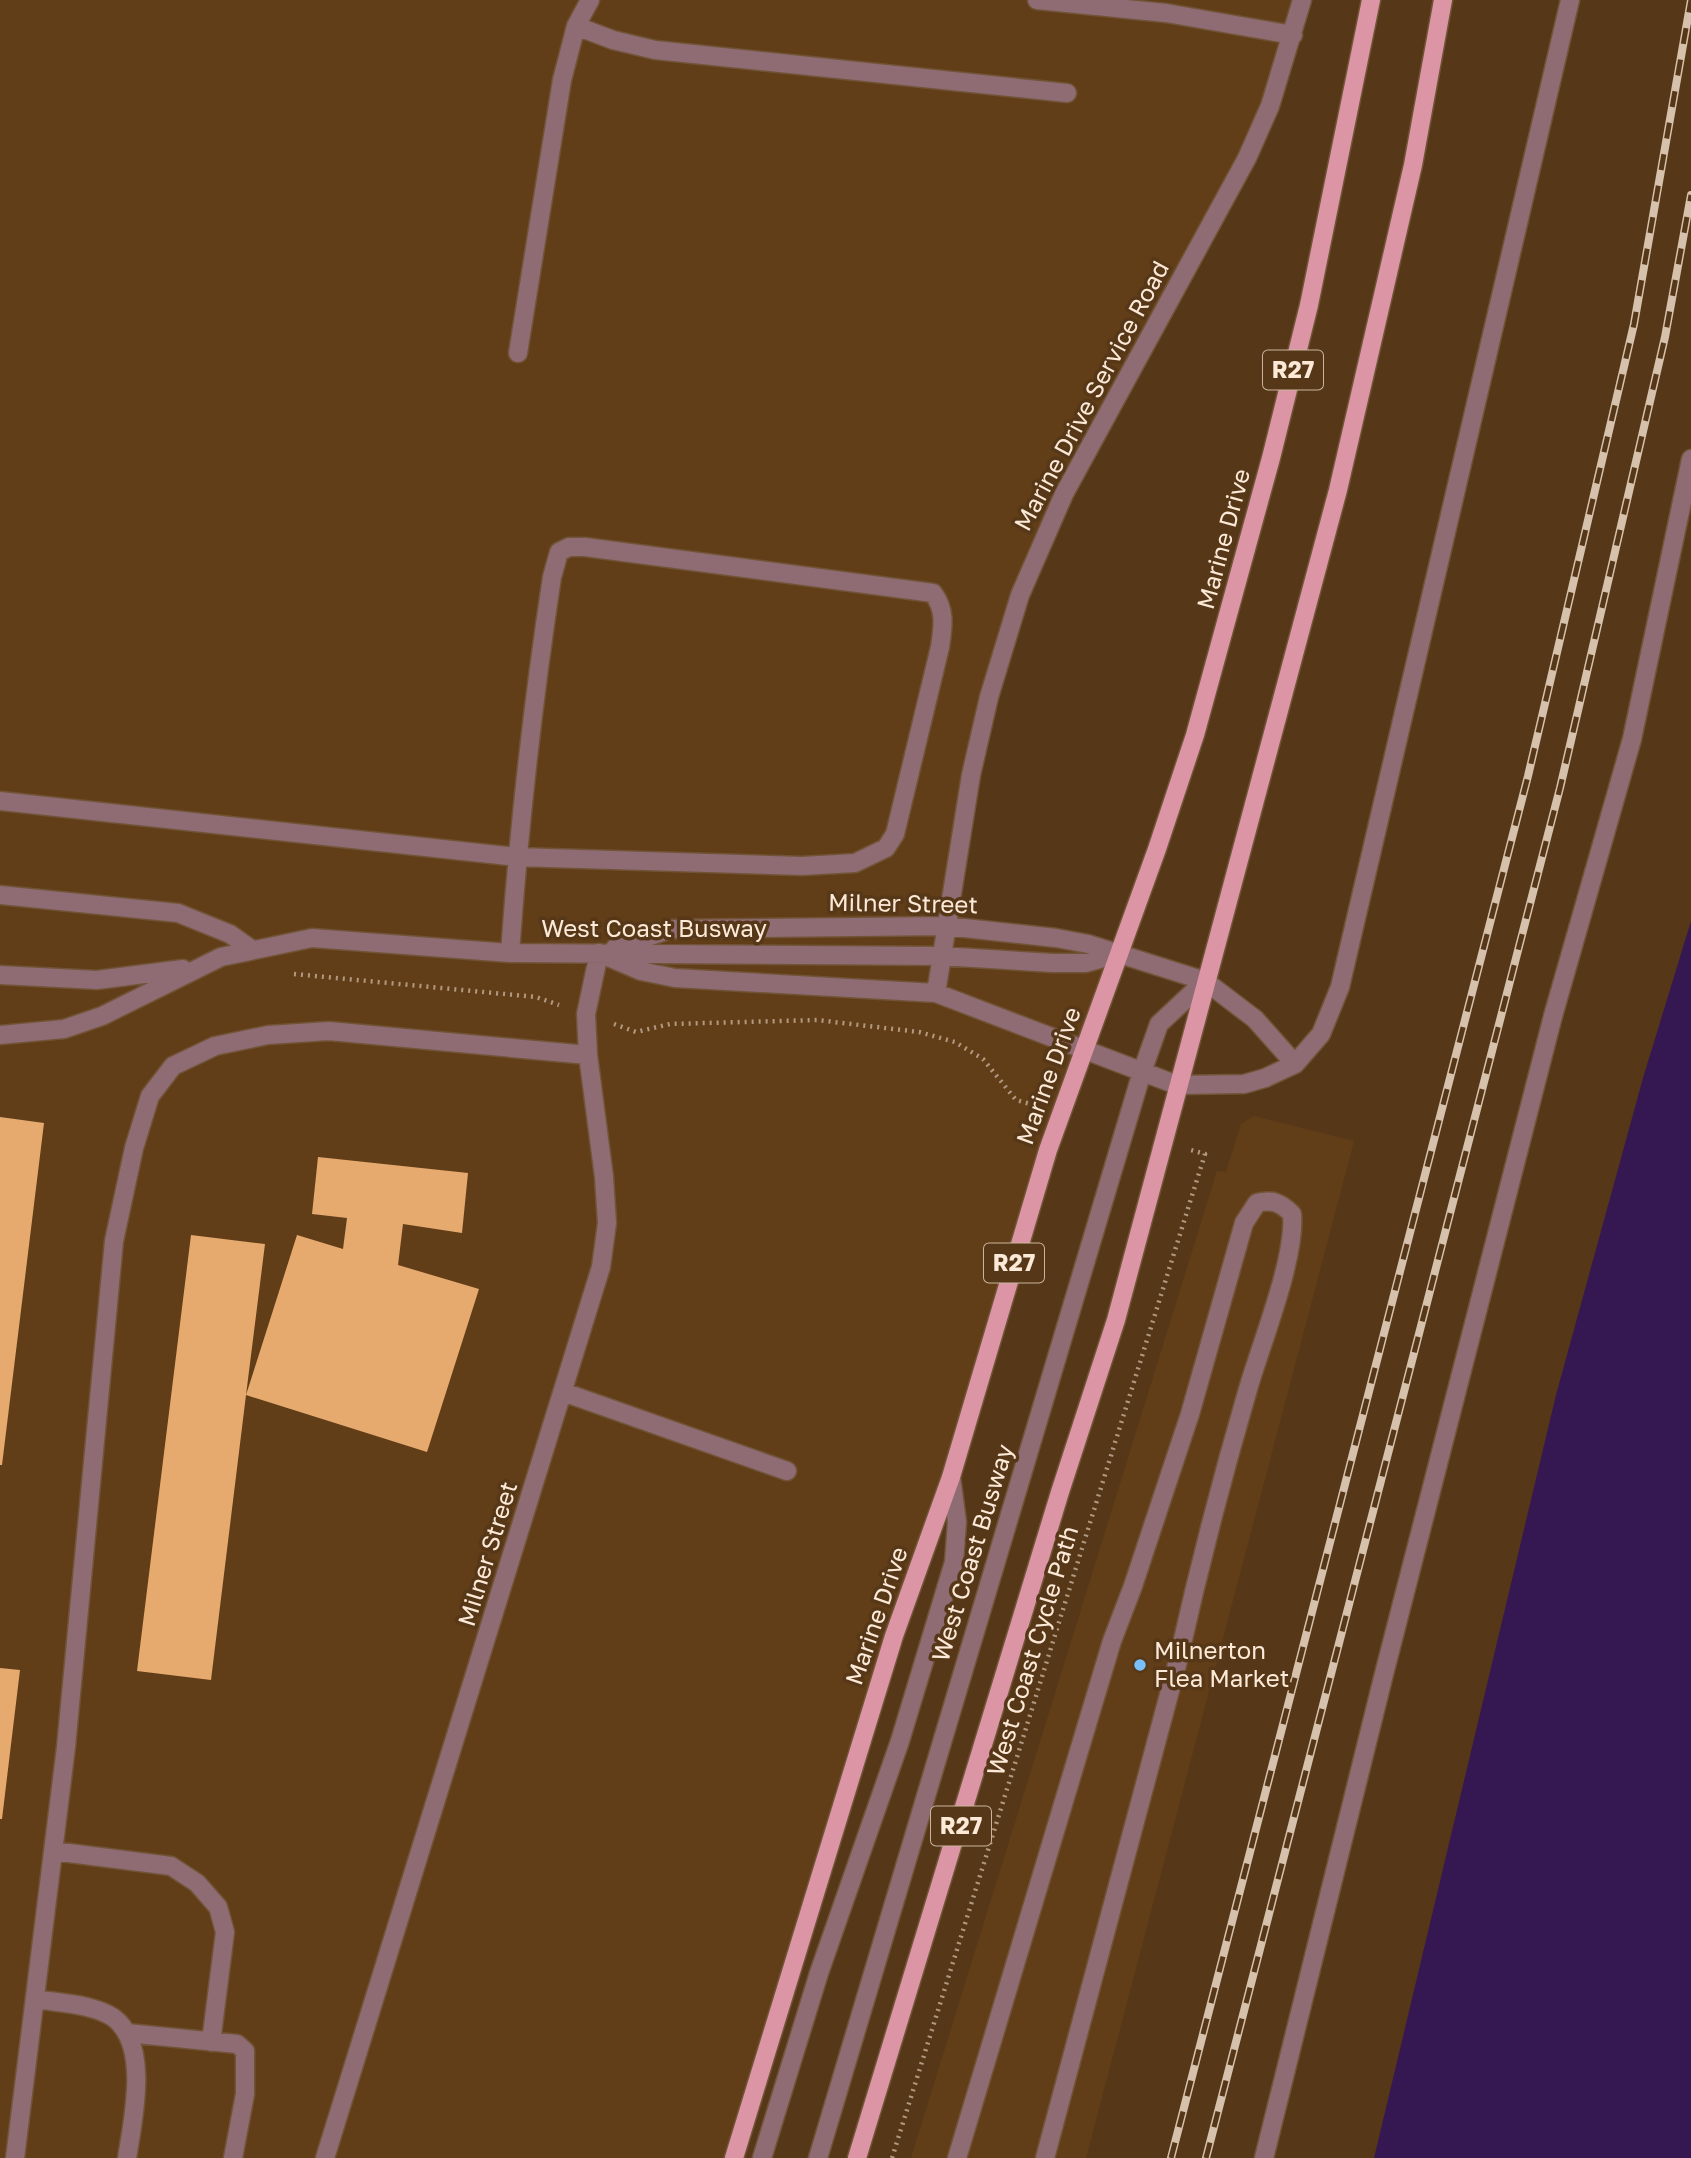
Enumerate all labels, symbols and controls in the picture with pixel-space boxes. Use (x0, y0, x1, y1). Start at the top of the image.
street label: Marine Drive Service Road (1007, 256, 1174, 535)
road number: R27 (1263, 350, 1323, 390)
street label: Marine Drive (1190, 465, 1255, 612)
street label: Milner Street (828, 887, 978, 918)
street label: West Coast Busway (541, 913, 767, 942)
street label: Marine Drive (1009, 1003, 1086, 1148)
road number: R27 (984, 1244, 1044, 1282)
street label: West Coast Busway (925, 1440, 1018, 1665)
street label: Milner Street (451, 1478, 522, 1629)
street label: West Coast Cycle Path (980, 1522, 1083, 1779)
street label: Marine Drive (838, 1543, 913, 1688)
place label: Milnerton Flea Market (1154, 1635, 1289, 1692)
marker: Milnerton Flea Market (1132, 1657, 1148, 1673)
road number: R27 (931, 1806, 991, 1845)

